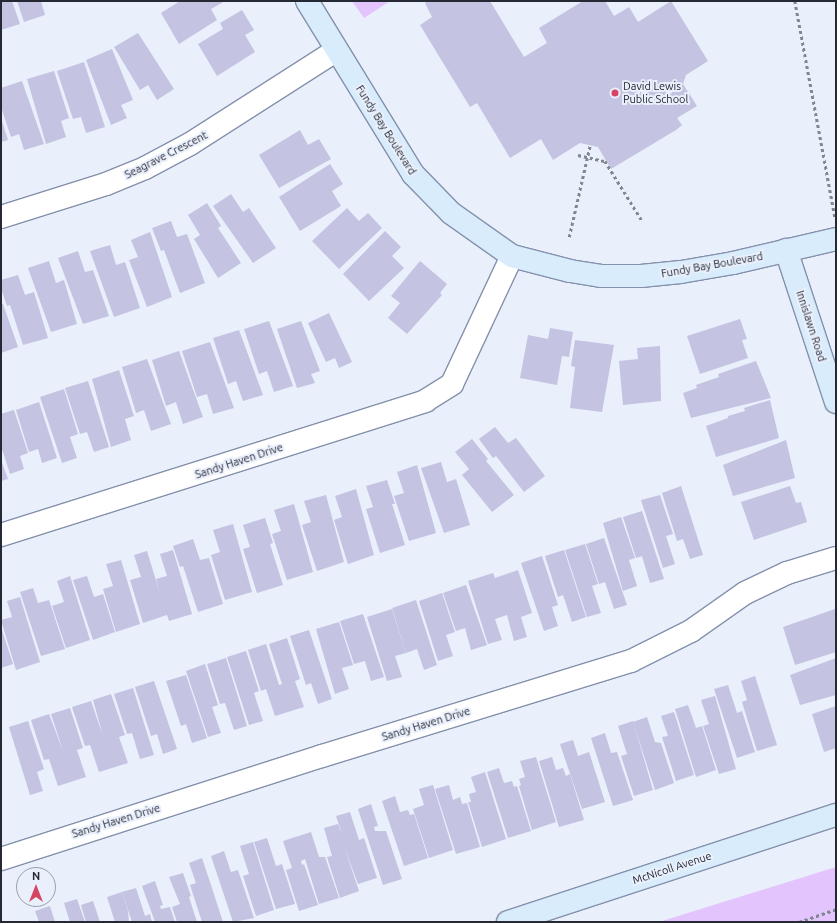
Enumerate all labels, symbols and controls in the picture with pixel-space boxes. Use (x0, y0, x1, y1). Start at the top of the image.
place label: David Lewis Public School (623, 80, 688, 106)
street label: Fundy Bay Boulevard (353, 83, 419, 177)
marker: David Lewis Public School (610, 88, 620, 98)
street label: Seagrave Crescent (122, 128, 210, 182)
street label: Fundy Bay Boulevard (660, 250, 764, 280)
street label: Innislawn Road (793, 289, 829, 363)
street label: Sandy Haven Drive (193, 441, 285, 481)
street label: Sandy Haven Drive (380, 704, 472, 744)
street label: Sandy Haven Drive (70, 801, 162, 841)
street label: McNicoll Avenue (631, 849, 713, 887)
north arrow (16, 867, 56, 907)
text: N (32, 870, 40, 882)

